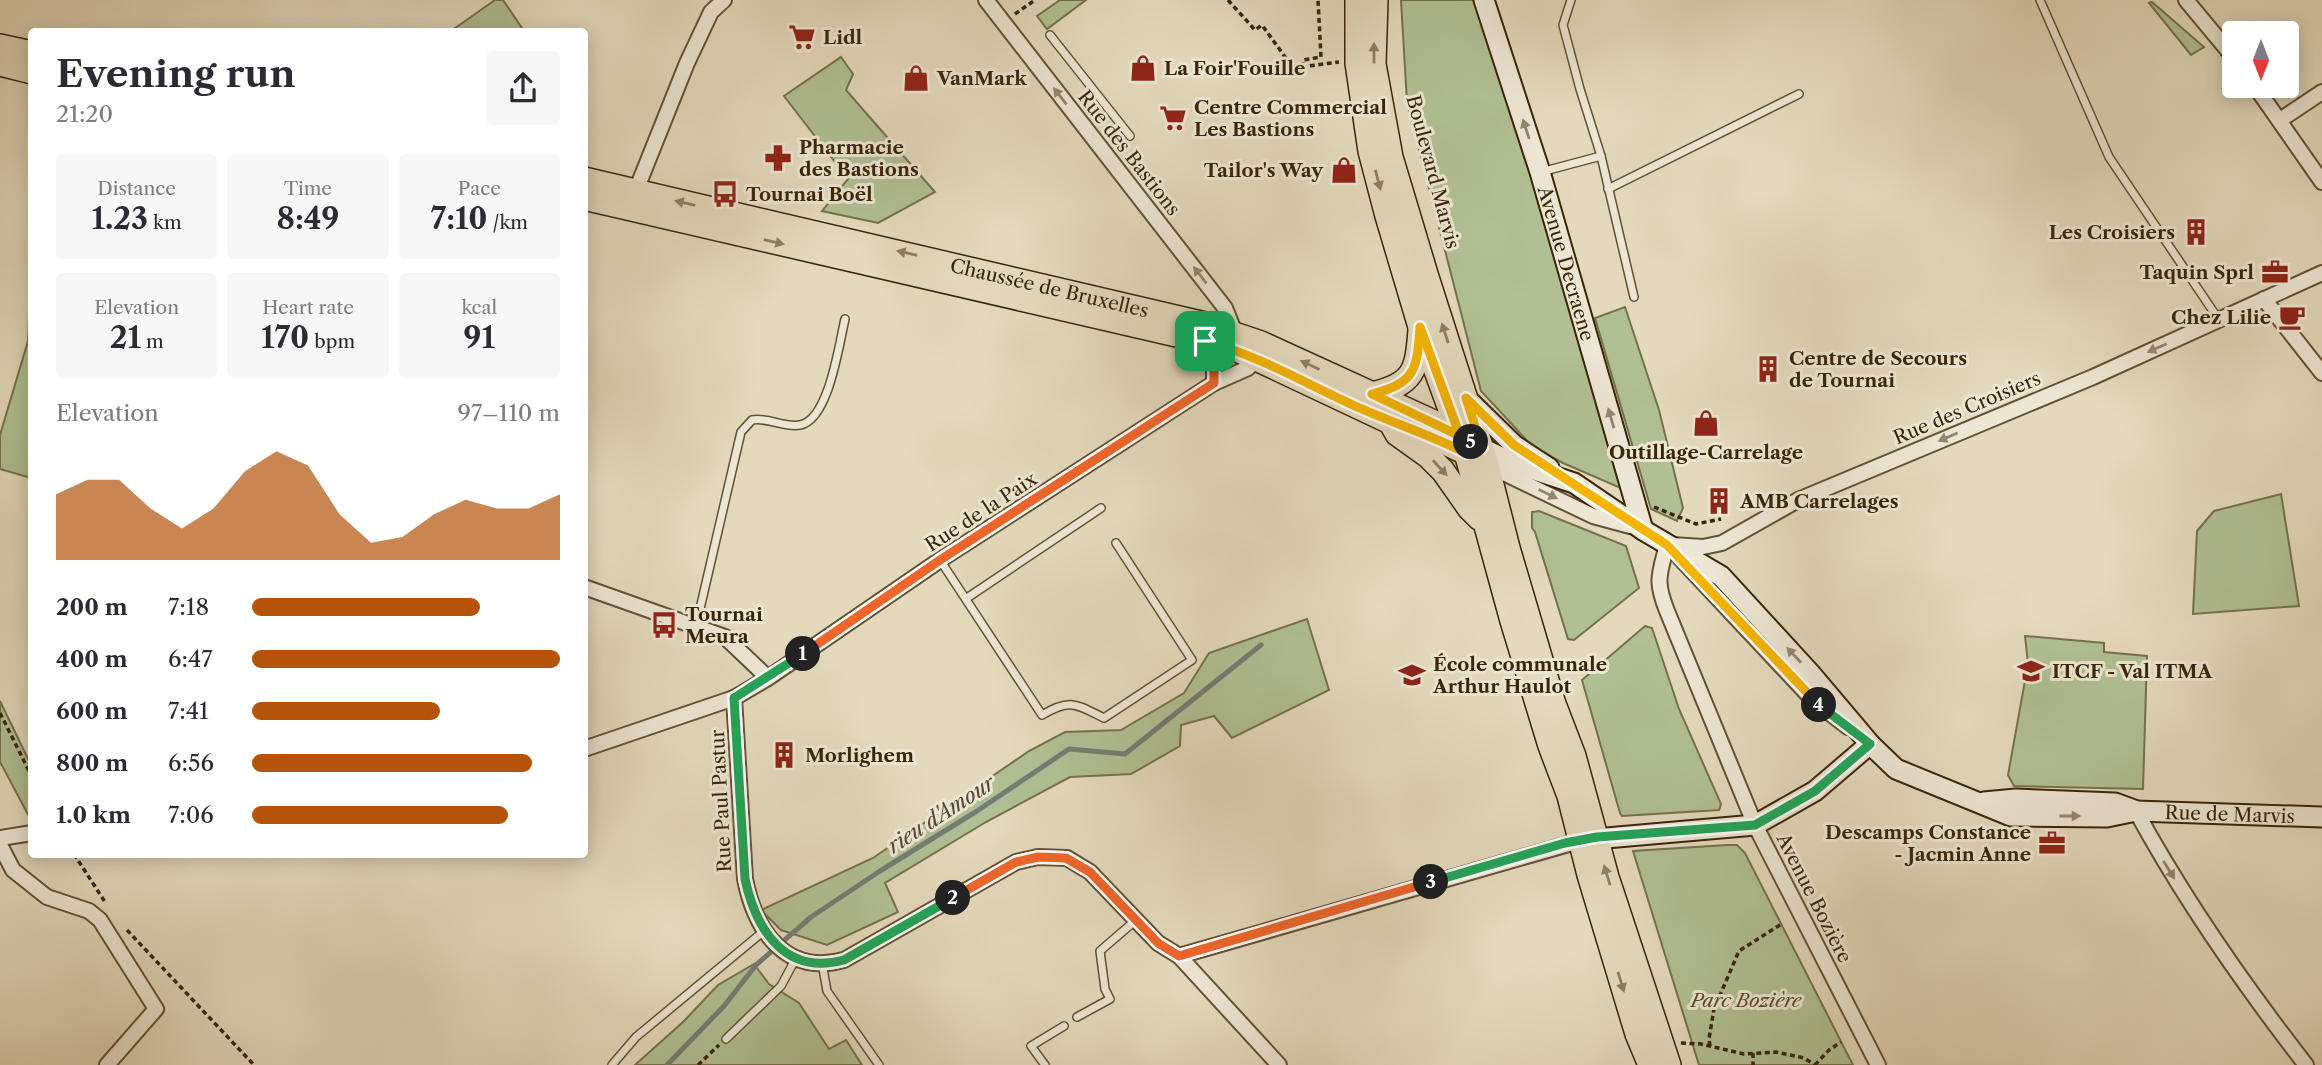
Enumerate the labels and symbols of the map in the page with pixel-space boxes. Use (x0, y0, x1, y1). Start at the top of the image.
north arrow (2222, 21, 2300, 98)
supermarket icon: Lidl (787, 22, 817, 52)
place label: Lidl (823, 26, 863, 49)
one-way arrow (1368, 41, 1380, 63)
shop icon: La Foir'Fouille (1128, 53, 1158, 83)
place label: La Foir'Fouille (1164, 57, 1305, 80)
shop icon: VanMark (901, 63, 931, 93)
place label: VanMark (936, 67, 1027, 90)
street label: Rue des Bastions (1073, 86, 1185, 220)
one-way arrow (1053, 87, 1067, 105)
street label: Boulevard Marvis (1401, 93, 1465, 251)
place label: Centre Commercial Les Bastions (1194, 96, 1387, 141)
supermarket icon: Centre Commercial Les Bastions (1158, 103, 1188, 133)
one-way arrow (1520, 118, 1531, 139)
place label: Pharmacie des Bastions (799, 136, 919, 181)
pharmacy icon: Pharmacie des Bastions (763, 143, 793, 173)
shop icon: Tailor's Way (1329, 155, 1359, 185)
place label: Tailor's Way (1204, 159, 1324, 182)
one-way arrow (1373, 170, 1383, 191)
bus stop icon: Tournai Boël (710, 179, 740, 209)
street label: Avenue Decraene (1533, 182, 1599, 343)
place label: Tournai Boël (746, 183, 873, 206)
one-way arrow (674, 197, 696, 208)
building icon: Les Croisiers (2181, 217, 2211, 247)
place label: Les Croisiers (2049, 221, 2175, 244)
one-way arrow (763, 237, 785, 248)
one-way arrow (896, 247, 918, 258)
street label: Chaussée de Bruxelles (948, 253, 1151, 322)
office icon: Taquin Sprl (2260, 257, 2290, 287)
place label: Taquin Sprl (2139, 261, 2254, 284)
one-way arrow (1192, 267, 1207, 285)
cafe icon: Chez Lilie (2277, 302, 2307, 332)
place label: Chez Lilie (2171, 306, 2271, 329)
pin (1175, 311, 1235, 371)
one-way arrow (1439, 322, 1449, 343)
one-way arrow (2147, 343, 2168, 354)
place label: Centre de Secours de Tournai (1789, 347, 1967, 392)
building icon: Centre de Secours de Tournai (1753, 354, 1783, 384)
one-way arrow (1300, 359, 1320, 371)
street label: Rue des Croisiers (1890, 367, 2044, 449)
one-way arrow (1605, 407, 1615, 428)
shop icon: Outillage-Carrelage (1691, 408, 1721, 438)
pin: 5 (1454, 424, 1488, 460)
one-way arrow (1937, 432, 1958, 443)
place label: Outillage-Carrelage (1609, 441, 1803, 464)
one-way arrow (1431, 459, 1447, 476)
street label: Rue de la Paix (921, 467, 1042, 557)
building icon: AMB Carrelages (1704, 486, 1734, 516)
one-way arrow (1538, 488, 1558, 500)
place label: AMB Carrelages (1739, 490, 1899, 513)
place label: Tournai Meura (685, 603, 763, 648)
bus stop icon: Tournai Meura (649, 610, 679, 640)
pin: 1 (786, 636, 820, 672)
one-way arrow (1786, 647, 1802, 664)
place label: École communale Arthur Haulot (1432, 653, 1607, 698)
school or university icon: ITCF - Val ITMA (2016, 656, 2046, 686)
school or university icon: École communale Arthur Haulot (1397, 660, 1427, 690)
place label: ITCF - Val ITMA (2052, 660, 2214, 683)
pin: 4 (1801, 688, 1836, 722)
street label: Rue Paul Pastur (706, 729, 736, 873)
building icon: Morlighem (769, 740, 799, 770)
place label: Morlighem (805, 744, 914, 767)
water label: rieu d'Amour (882, 769, 1000, 858)
street label: Rue de Marvis (2164, 800, 2295, 828)
one-way arrow (2059, 810, 2081, 822)
place label: Descamps Constance - Jacmin Anne (1825, 821, 2031, 866)
office icon: Descamps Constance - Jacmin Anne (2037, 828, 2067, 858)
street label: Avenue Bozière (1771, 829, 1857, 967)
one-way arrow (2163, 861, 2176, 880)
pin: 3 (1414, 864, 1448, 900)
one-way arrow (1602, 864, 1612, 885)
pin: 2 (936, 880, 970, 916)
one-way arrow (1617, 972, 1627, 993)
park label: Parc Bozière (1689, 989, 1802, 1012)

